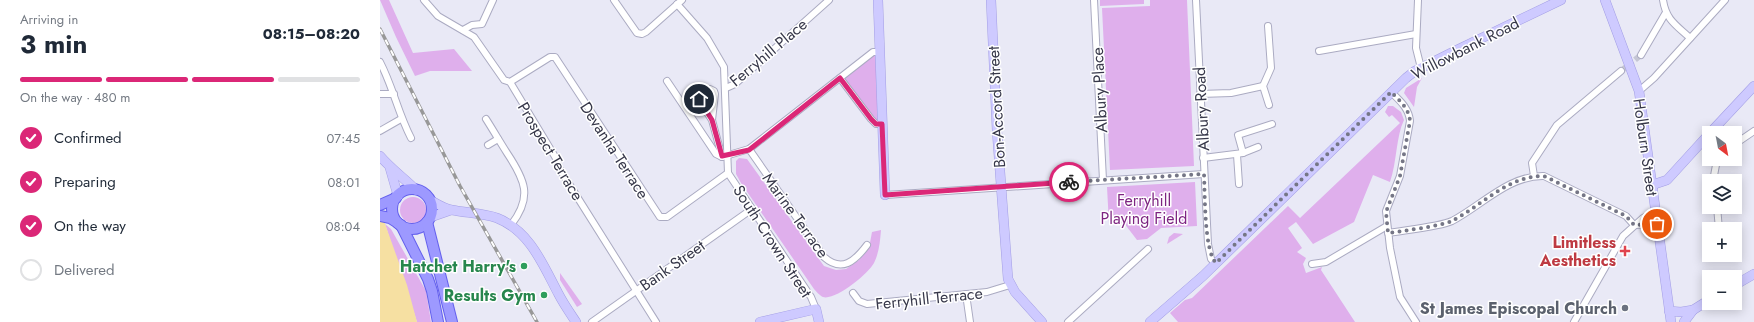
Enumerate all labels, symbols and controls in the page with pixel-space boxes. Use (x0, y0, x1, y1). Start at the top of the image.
text: Arriving in (20, 10, 78, 29)
street label: Willowbank Road (1407, 11, 1523, 86)
street label: Ferryhill Place (725, 13, 812, 92)
text: 08:15–08:20 (263, 23, 360, 45)
text: 3 min (20, 25, 87, 63)
street label: Bon-Accord Street (982, 45, 1011, 168)
street label: Albury Place (1086, 47, 1113, 133)
street label: Albury Road (1188, 66, 1215, 152)
pin (682, 82, 716, 116)
text: On the way · 480 m (20, 88, 131, 107)
icon: home (688, 88, 710, 110)
street label: Devanha Terrace (575, 97, 655, 203)
street label: Holburn Street (1627, 97, 1664, 197)
street label: Prospect Terrace (512, 98, 589, 205)
north arrow (1702, 126, 1742, 166)
map controls (1702, 126, 1742, 310)
icon: check (20, 127, 42, 149)
text: Confirmed (54, 127, 122, 149)
text: 07:45 (327, 129, 360, 148)
courier (1049, 162, 1089, 202)
street label: Marine Terrace (757, 168, 834, 263)
icon: check (20, 171, 42, 193)
text: Preparing (54, 171, 116, 193)
icon: bike (1058, 171, 1080, 193)
text: 08:01 (328, 173, 360, 192)
button: layers (1702, 174, 1742, 214)
street label: South Crown Street (728, 181, 818, 302)
park label: Ferryhill Playing Field (1101, 189, 1187, 230)
pin (1640, 207, 1674, 241)
icon: bag (1646, 213, 1668, 235)
icon: check (20, 215, 42, 237)
text: On the way (54, 215, 126, 237)
text: 08:04 (326, 217, 360, 236)
button: + (1702, 222, 1742, 262)
place label: Limitless Aesthetics (1539, 231, 1616, 272)
street label: Bank Street (635, 234, 710, 296)
marker: Limitless Aesthetics (1619, 245, 1631, 257)
place label: Hatchet Harry's (400, 255, 516, 278)
text: Delivered (54, 259, 115, 281)
marker: Hatchet Harry's (519, 261, 529, 271)
button: − (1702, 270, 1742, 310)
street label: Ferryhill Terrace (874, 281, 984, 316)
place label: Results Gym (444, 284, 536, 307)
marker: Results Gym (539, 290, 549, 300)
place label: St James Episcopal Church (1420, 297, 1617, 320)
marker: St James Episcopal Church (1620, 303, 1630, 313)

